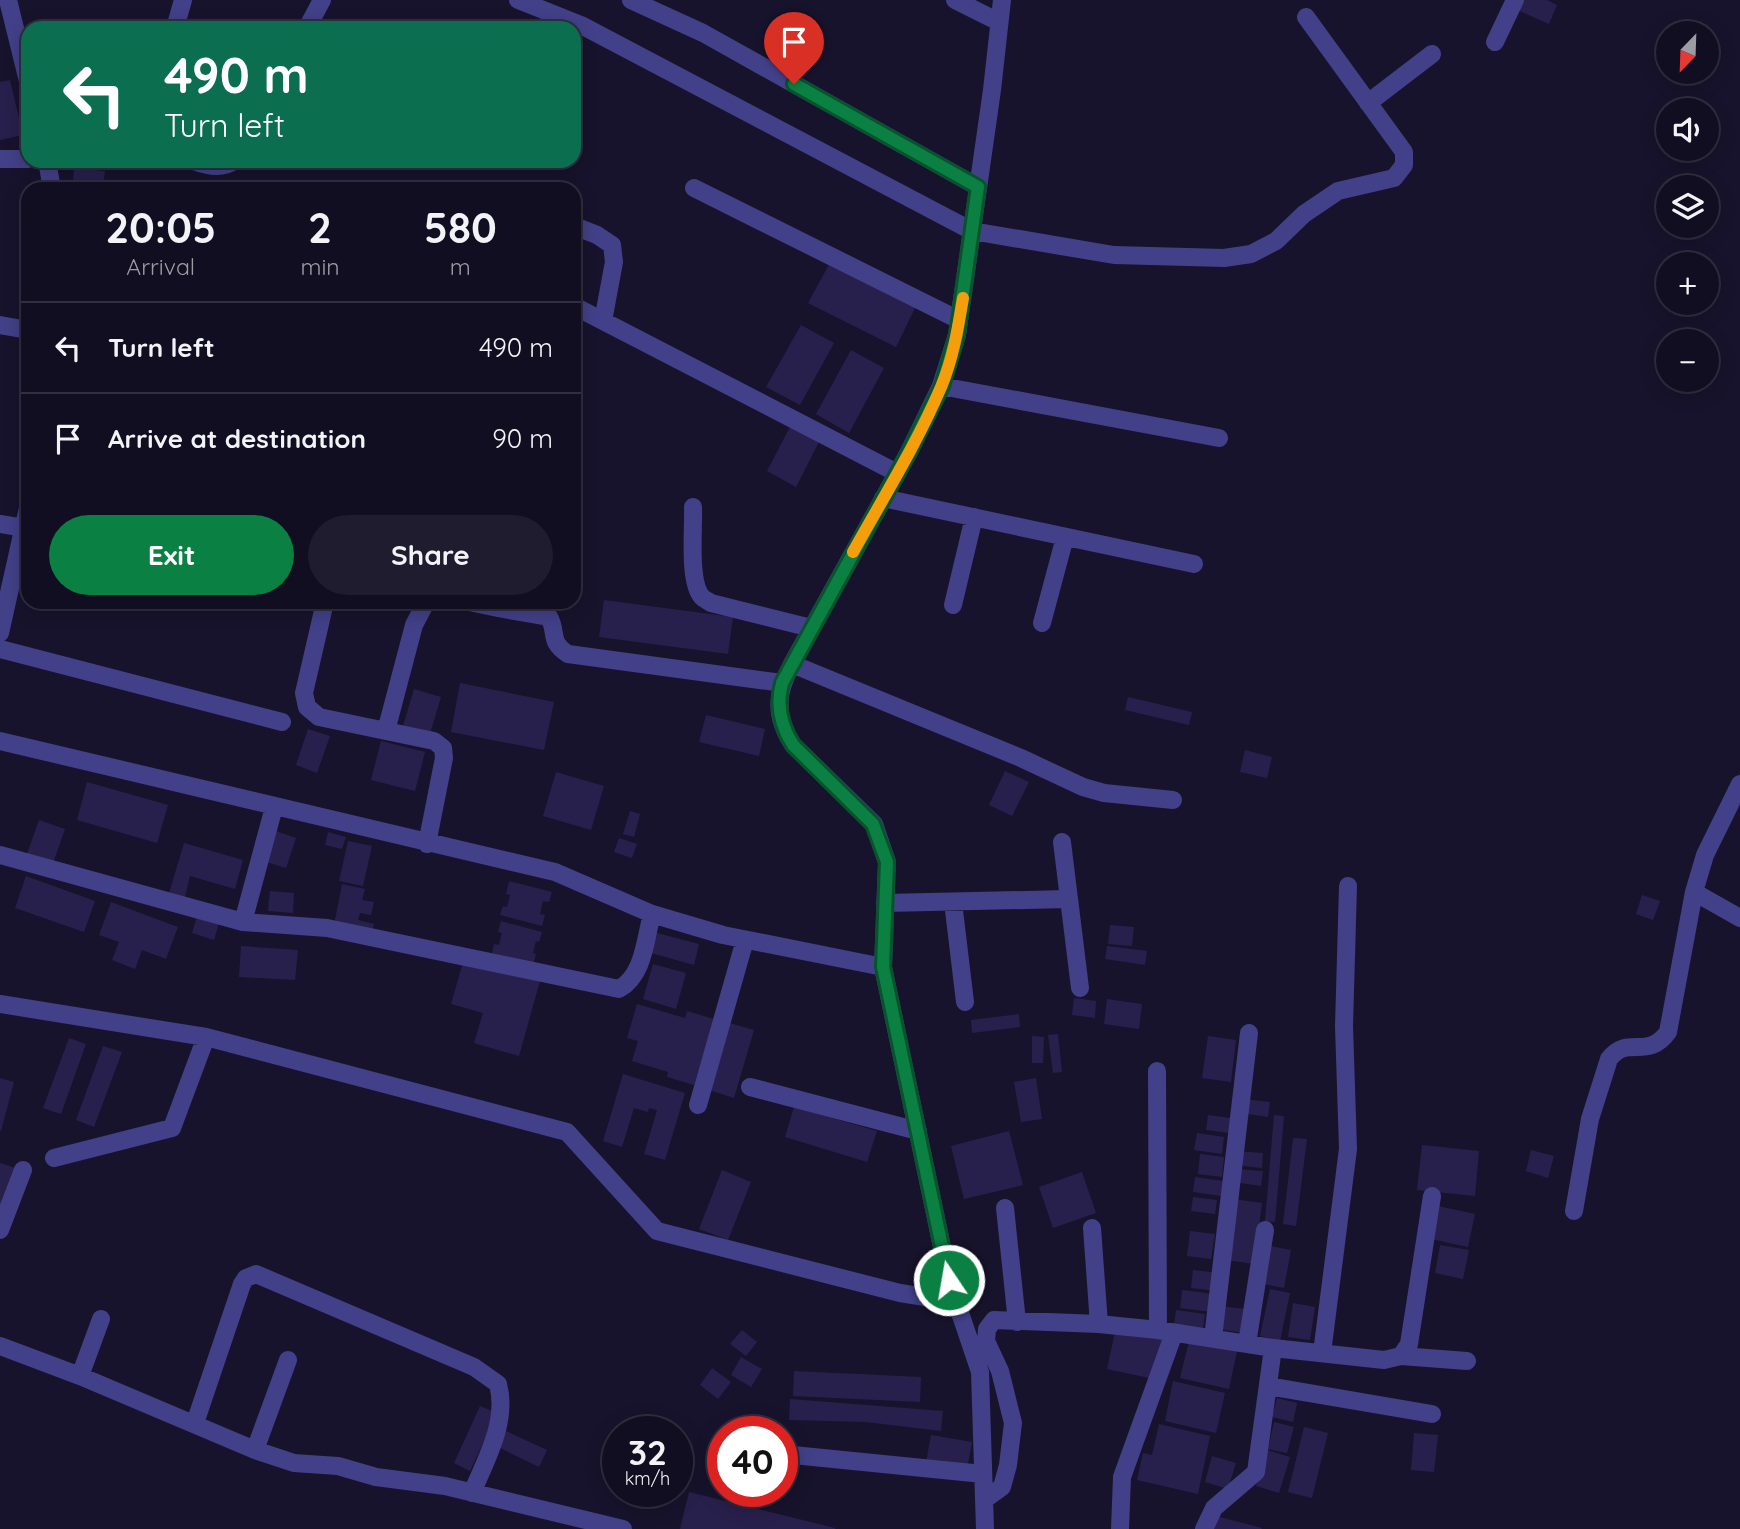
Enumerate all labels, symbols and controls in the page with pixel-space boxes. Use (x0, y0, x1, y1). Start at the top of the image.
pin (764, 12.0, 824, 84)
north arrow (1656, 21, 1718, 84)
map controls (1656, 21, 1719, 392)
icon: arrive (775, 23, 813, 61)
text: 490 m (164, 44, 309, 105)
icon: left (49, 49, 140, 140)
button: sound (1656, 98, 1719, 161)
text: Turn left (164, 105, 285, 145)
button: layers (1656, 175, 1719, 238)
text: 20:05 (105, 201, 216, 254)
text: 2 (308, 201, 332, 254)
text: 580 (424, 201, 497, 254)
text: Arrival (126, 252, 195, 281)
text: min (300, 252, 340, 281)
text: m (450, 252, 471, 281)
button: + (1656, 252, 1719, 315)
icon: left (49, 329, 87, 367)
button: − (1656, 329, 1719, 392)
text: Turn left (108, 331, 215, 364)
text: 490 m (479, 331, 553, 364)
icon: arrive (49, 420, 87, 458)
text: Arrive at destination (108, 422, 366, 455)
text: 90 m (492, 422, 553, 455)
button: Exit (49, 515, 294, 595)
button: Share (308, 515, 553, 595)
position arrow (912, 1243, 986, 1317)
speed limit sign: 40 (707, 1416, 798, 1507)
text: 32 (628, 1430, 667, 1474)
text: km/h (625, 1467, 670, 1490)

